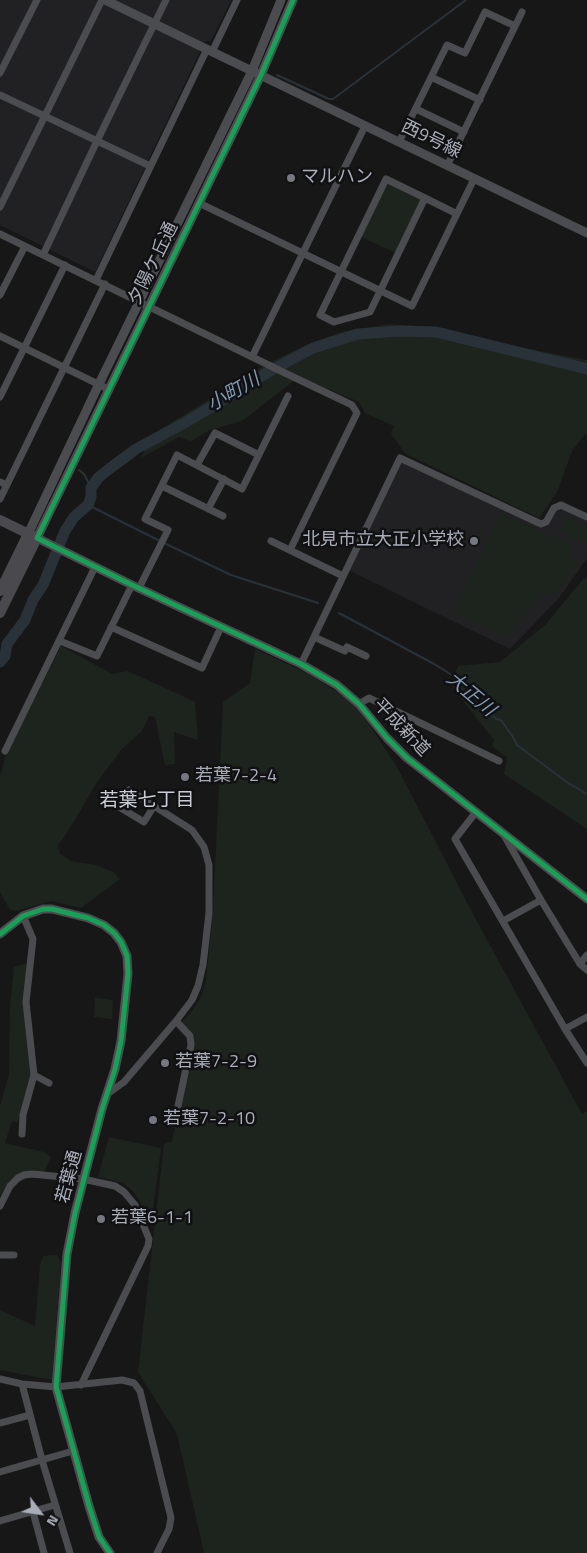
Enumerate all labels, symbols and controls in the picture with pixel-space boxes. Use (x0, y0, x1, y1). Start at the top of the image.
street label: 西9号線 (397, 116, 465, 164)
place label: マルハン (301, 167, 373, 189)
marker: マルハン (285, 172, 297, 184)
street label: 夕陽ケ丘通 (125, 219, 183, 309)
water label: 小町川 (204, 369, 264, 417)
place label: 北見市立大正小学校 (302, 530, 464, 552)
marker: 北見市立大正小学校 (468, 535, 480, 547)
water label: 大正川 (441, 668, 499, 722)
street label: 平成新道 (368, 695, 434, 761)
place label: 若葉7-2-4 (195, 766, 277, 788)
marker: 若葉7-2-4 (179, 771, 191, 783)
district label: 若葉七丁目 (100, 790, 194, 812)
place label: 若葉7-2-9 (175, 1052, 257, 1074)
marker: 若葉7-2-9 (159, 1057, 171, 1069)
place label: 若葉7-2-10 (163, 1109, 255, 1131)
marker: 若葉7-2-10 (147, 1114, 159, 1126)
street label: 若葉通 (53, 1148, 87, 1206)
place label: 若葉6-1-1 (111, 1208, 193, 1230)
marker: 若葉6-1-1 (95, 1213, 107, 1225)
north arrow (15, 1488, 65, 1538)
text: N (42, 1511, 65, 1531)

